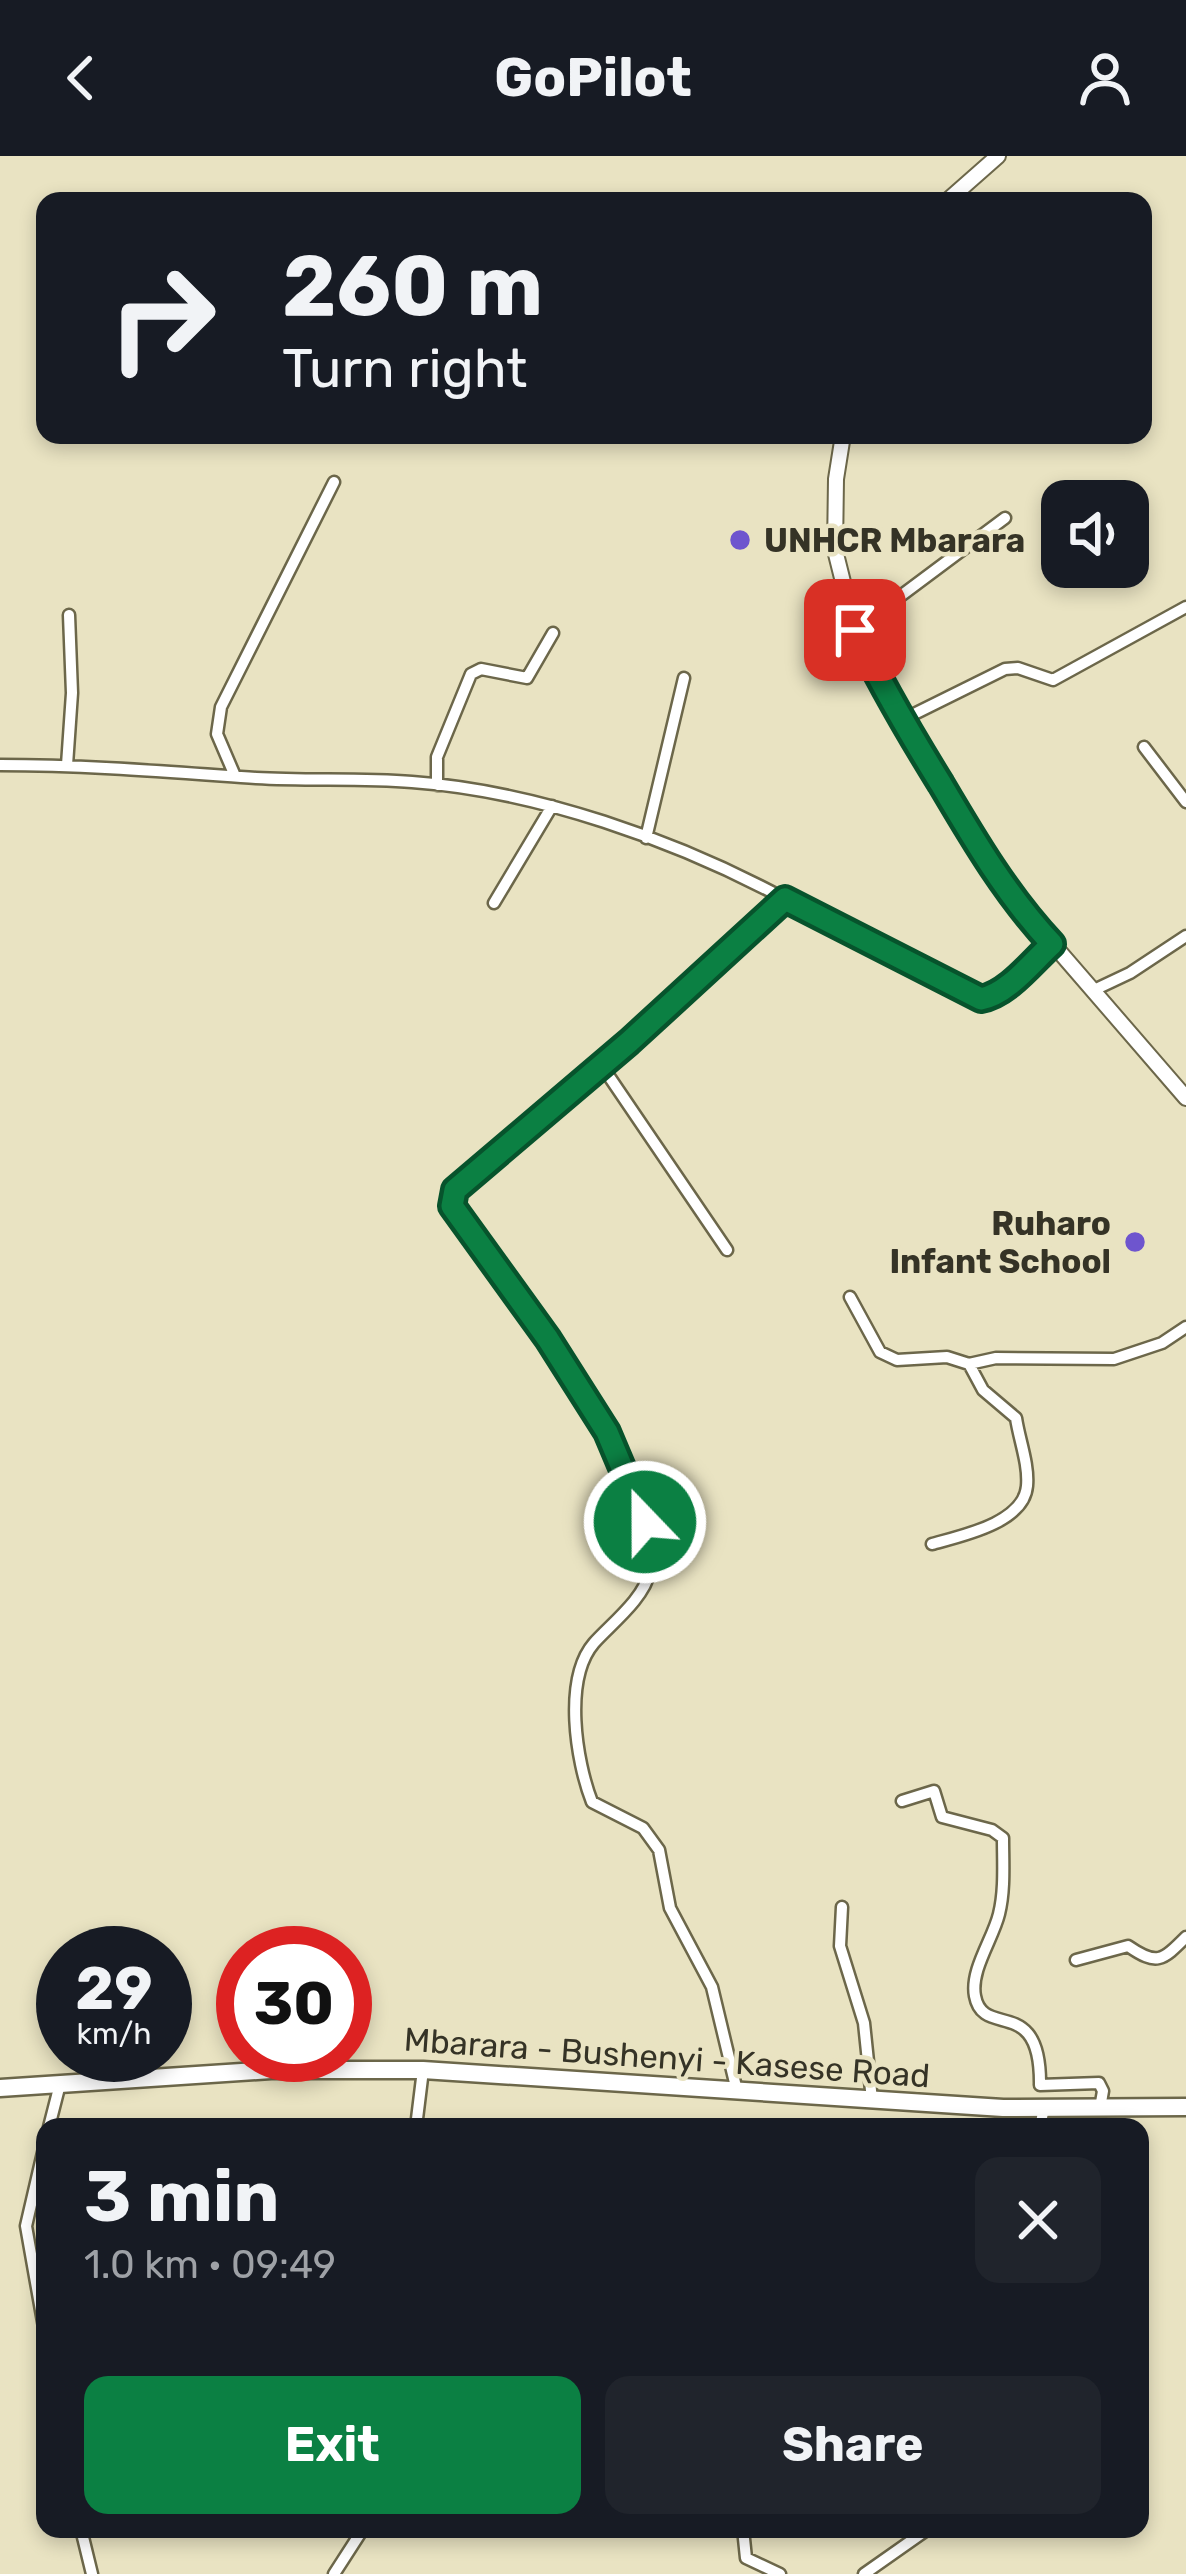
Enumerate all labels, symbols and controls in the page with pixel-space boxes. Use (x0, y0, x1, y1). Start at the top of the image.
icon: back (48, 45, 114, 111)
icon: person (1072, 45, 1138, 111)
text: GoPilot (494, 46, 692, 110)
text: 260 m (282, 236, 543, 336)
icon: right (84, 240, 240, 396)
text: Turn right (282, 337, 527, 401)
map controls (1041, 480, 1149, 588)
button: sound (1041, 480, 1149, 588)
place label: UNHCR Mbarara (764, 521, 1025, 560)
marker: UNHCR Mbarara (727, 527, 753, 553)
pin (804, 579, 906, 681)
icon: arrive (822, 597, 888, 663)
place label: Ruharo Infant School (889, 1204, 1111, 1281)
marker: Ruharo Infant School (1122, 1229, 1148, 1255)
position arrow (582, 1459, 708, 1585)
speed limit sign: 30 (216, 1926, 372, 2082)
text: 29 (75, 1953, 153, 2024)
text: km/h (77, 2016, 151, 2052)
street label: Mbarara - Bushenyi - Kasese Road (403, 2020, 931, 2095)
text: 3 min (84, 2154, 280, 2239)
button: close (975, 2157, 1101, 2283)
text: 1.0 km · 09:49 (84, 2242, 336, 2288)
button: Exit (84, 2376, 581, 2514)
button: Share (605, 2376, 1101, 2514)

